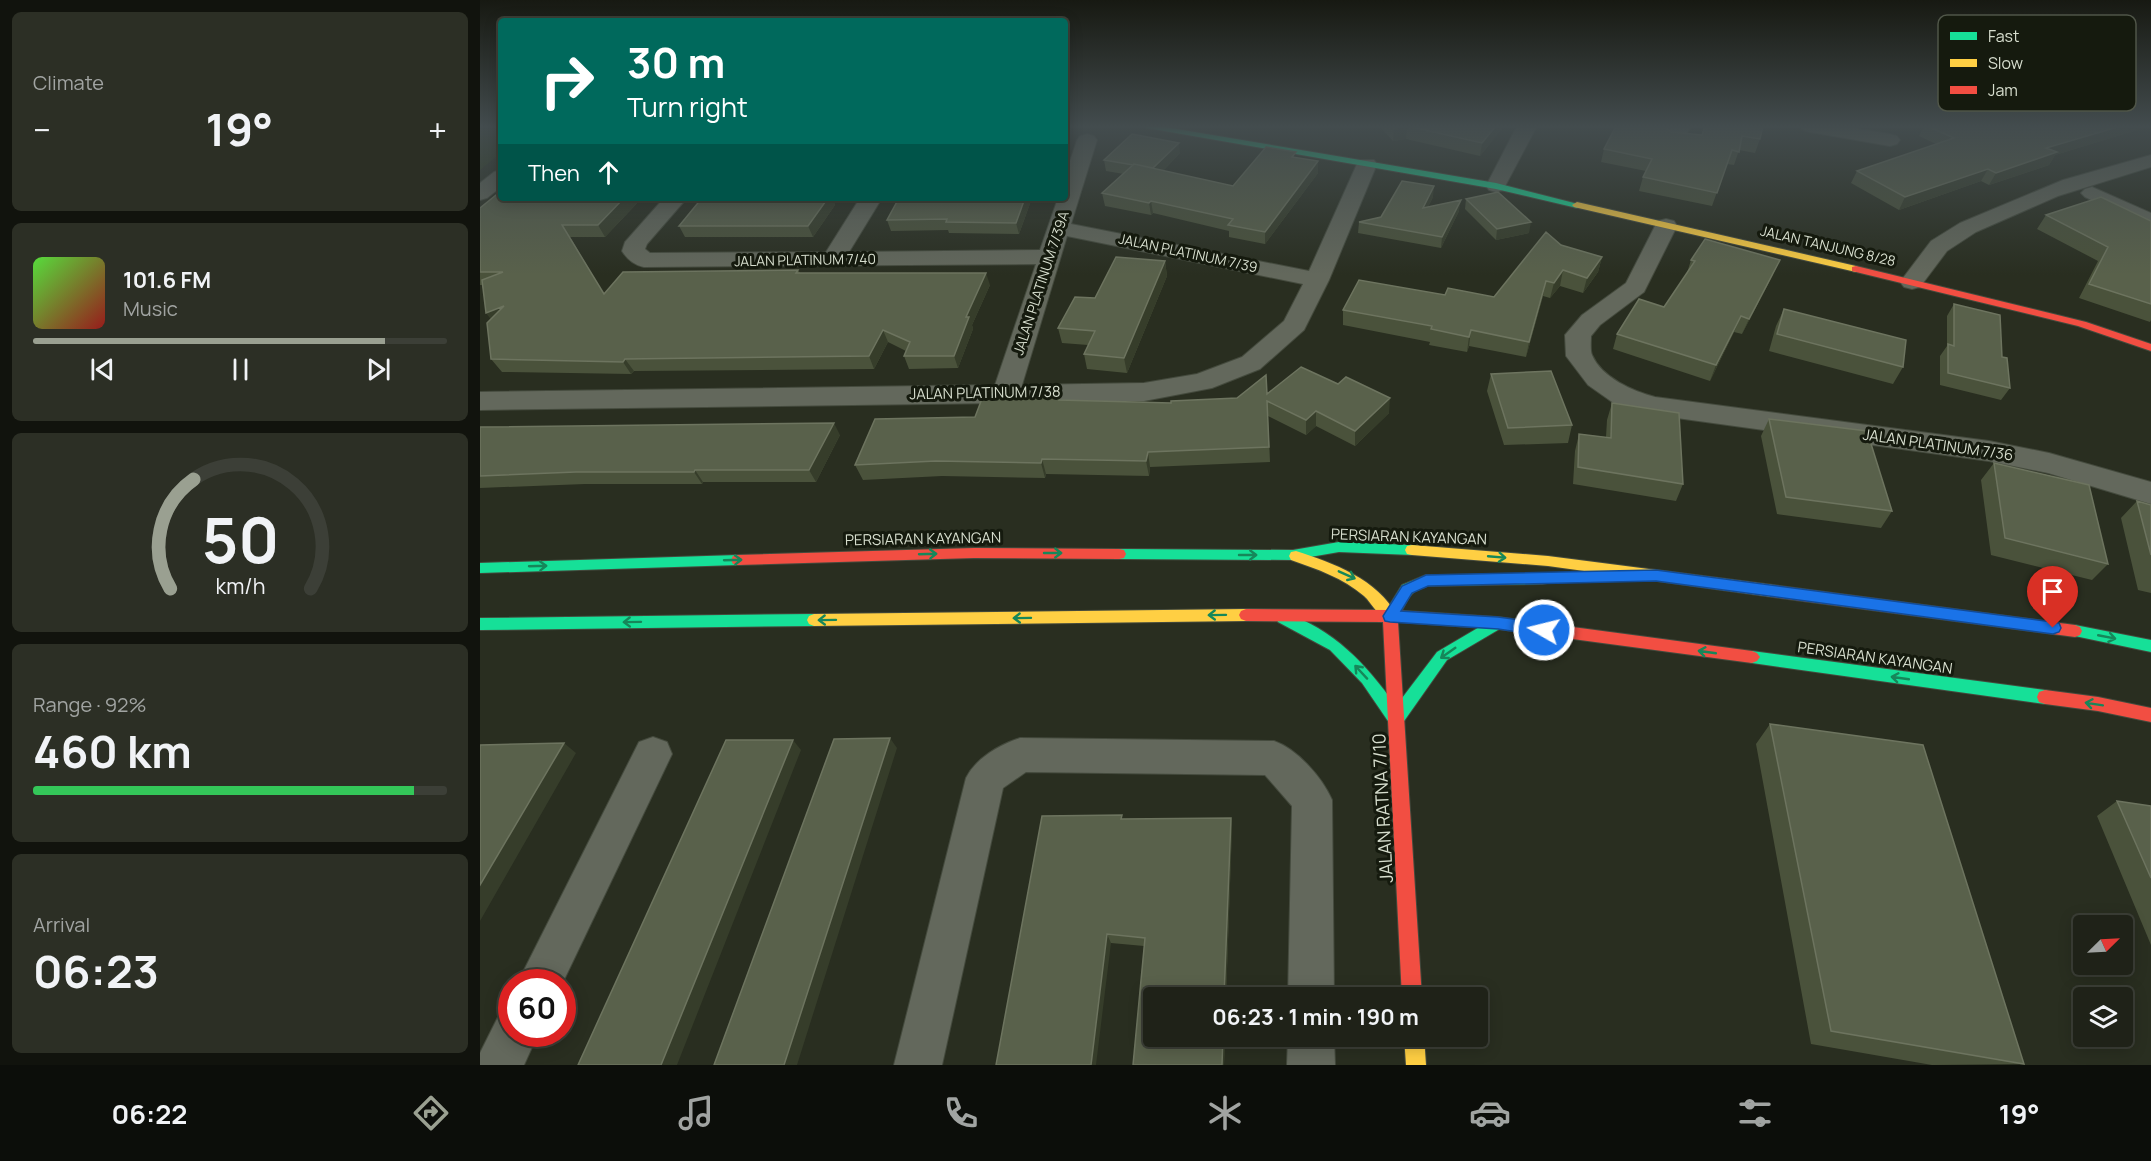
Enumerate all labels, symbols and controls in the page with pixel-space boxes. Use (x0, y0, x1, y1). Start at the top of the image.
legend (1938, 15, 2136, 111)
text: Fast (1988, 25, 2019, 47)
text: 30 m (627, 33, 725, 91)
icon: right (528, 42, 606, 120)
text: Slow (1988, 52, 2023, 74)
text: Climate (33, 69, 104, 96)
text: Jam (1988, 79, 2018, 101)
text: Turn right (627, 88, 748, 125)
text: 19° (205, 98, 273, 160)
text: − (33, 107, 51, 152)
text: + (428, 107, 447, 152)
icon: ahead (592, 156, 625, 189)
text: Then (528, 158, 580, 188)
street label: JALAN PLATINUM 7/39A (1008, 208, 1073, 357)
street label: JALAN TANJUNG 8/28 (1759, 221, 1898, 270)
street label: JALAN PLATINUM 7/39 (1117, 228, 1259, 277)
street label: JALAN PLATINUM 7/40 (734, 249, 876, 270)
text: 101.6 FM (123, 265, 211, 295)
text: Music (123, 295, 178, 322)
icon: previous (86, 353, 119, 386)
icon: pause (224, 353, 257, 386)
icon: next (362, 353, 395, 386)
street label: JALAN PLATINUM 7/38 (909, 381, 1061, 404)
street label: JALAN PLATINUM 7/36 (1861, 424, 2015, 465)
text: 50 (201, 497, 279, 583)
street label: PERSIARAN KAYANGAN (1331, 523, 1487, 550)
street label: PERSIARAN KAYANGAN (845, 527, 1001, 550)
one-way arrow (1043, 547, 1063, 559)
one-way arrow (918, 549, 938, 560)
one-way arrow (1238, 549, 1258, 561)
one-way arrow (1487, 552, 1507, 563)
one-way arrow (723, 555, 743, 566)
one-way arrow (528, 561, 548, 572)
pin (2027, 566, 2078, 628)
one-way arrow (1338, 570, 1356, 582)
text: km/h (215, 572, 265, 601)
icon: arrive (2036, 575, 2069, 608)
position arrow (1512, 598, 1576, 662)
one-way arrow (1208, 609, 1228, 621)
one-way arrow (1013, 612, 1033, 623)
one-way arrow (818, 614, 838, 626)
one-way arrow (623, 616, 643, 628)
one-way arrow (2097, 632, 2116, 643)
street label: PERSIARAN KAYANGAN (1796, 636, 1954, 679)
one-way arrow (1698, 646, 1718, 657)
one-way arrow (1440, 647, 1456, 659)
one-way arrow (1354, 665, 1368, 680)
one-way arrow (1891, 672, 1911, 683)
text: Range · 92% (33, 691, 147, 718)
one-way arrow (2084, 698, 2104, 709)
text: 460 km (33, 720, 192, 782)
street label: JALAN RATNA 7/10 (1366, 733, 1398, 883)
text: Arrival (33, 911, 90, 938)
north arrow (2073, 915, 2133, 975)
map controls (2073, 915, 2133, 1047)
text: 06:23 (33, 940, 159, 1002)
speed limit sign: 60 (498, 969, 576, 1047)
button: layers (2073, 987, 2133, 1047)
text: 06:23 · 1 min · 190 m (1212, 1002, 1419, 1032)
icon: directions (410, 1092, 452, 1134)
icon: music (675, 1092, 717, 1134)
icon: phone (940, 1092, 982, 1134)
icon: climate (1204, 1092, 1246, 1134)
icon: car (1469, 1092, 1511, 1134)
icon: filters (1734, 1092, 1776, 1134)
text: 06:22 (111, 1095, 187, 1132)
text: 19° (1999, 1095, 2040, 1132)

